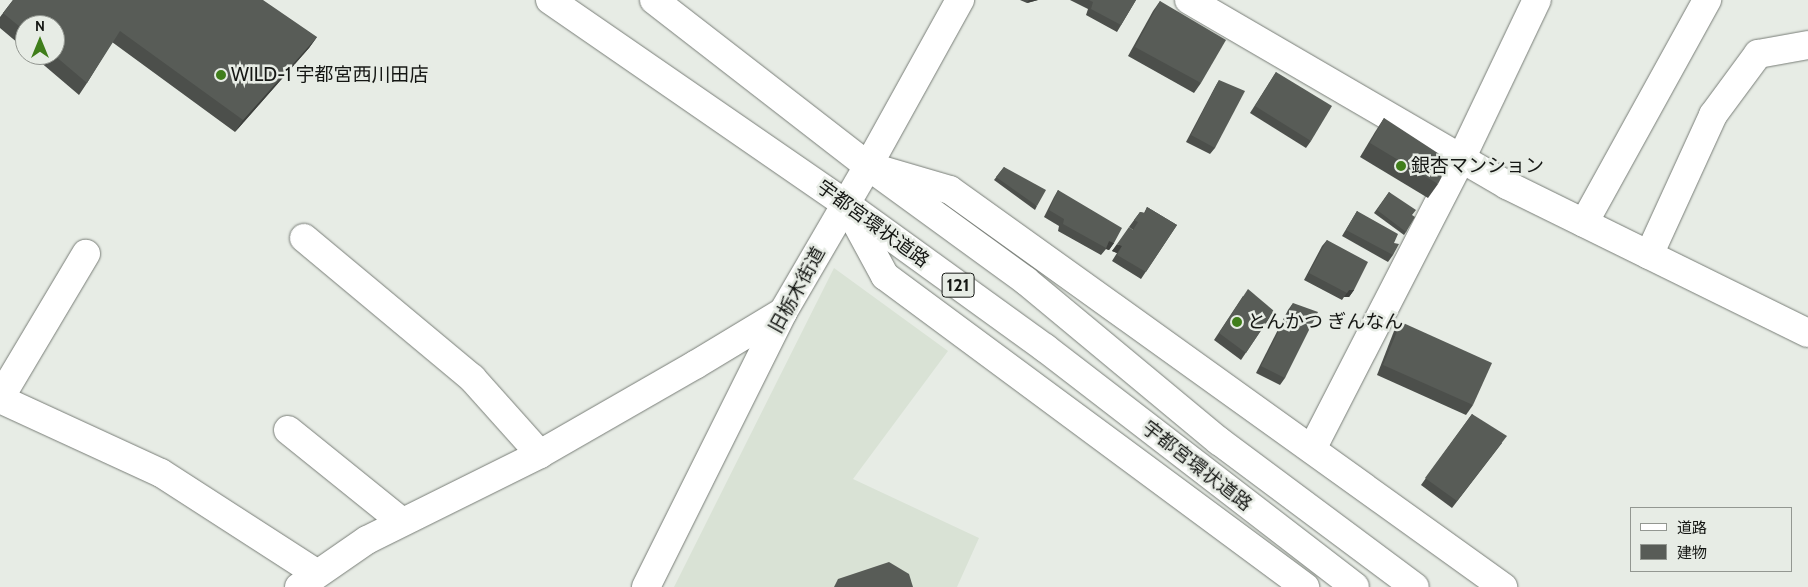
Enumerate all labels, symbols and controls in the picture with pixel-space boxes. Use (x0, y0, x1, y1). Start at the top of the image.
north arrow (15, 15, 65, 65)
text: N (35, 17, 45, 35)
place label: WILD-1 宇都宮西川田店 (231, 64, 428, 86)
marker: WILD-1 宇都宮西川田店 (215, 69, 227, 81)
place label: 銀杏マンション (1411, 155, 1544, 177)
marker: 銀杏マンション (1395, 160, 1407, 172)
street label: 宇都宮環状道路 (812, 176, 934, 272)
street label: 旧栃木街道 (764, 243, 830, 337)
road number: 121 (940, 270, 976, 300)
place label: とんかつ ぎんなん (1247, 311, 1403, 333)
marker: とんかつ ぎんなん (1231, 316, 1243, 328)
street label: 宇都宮環状道路 (1138, 416, 1256, 516)
legend (1630, 507, 1793, 572)
text: 道路 (1677, 519, 1707, 537)
text: 建物 (1677, 544, 1707, 562)

